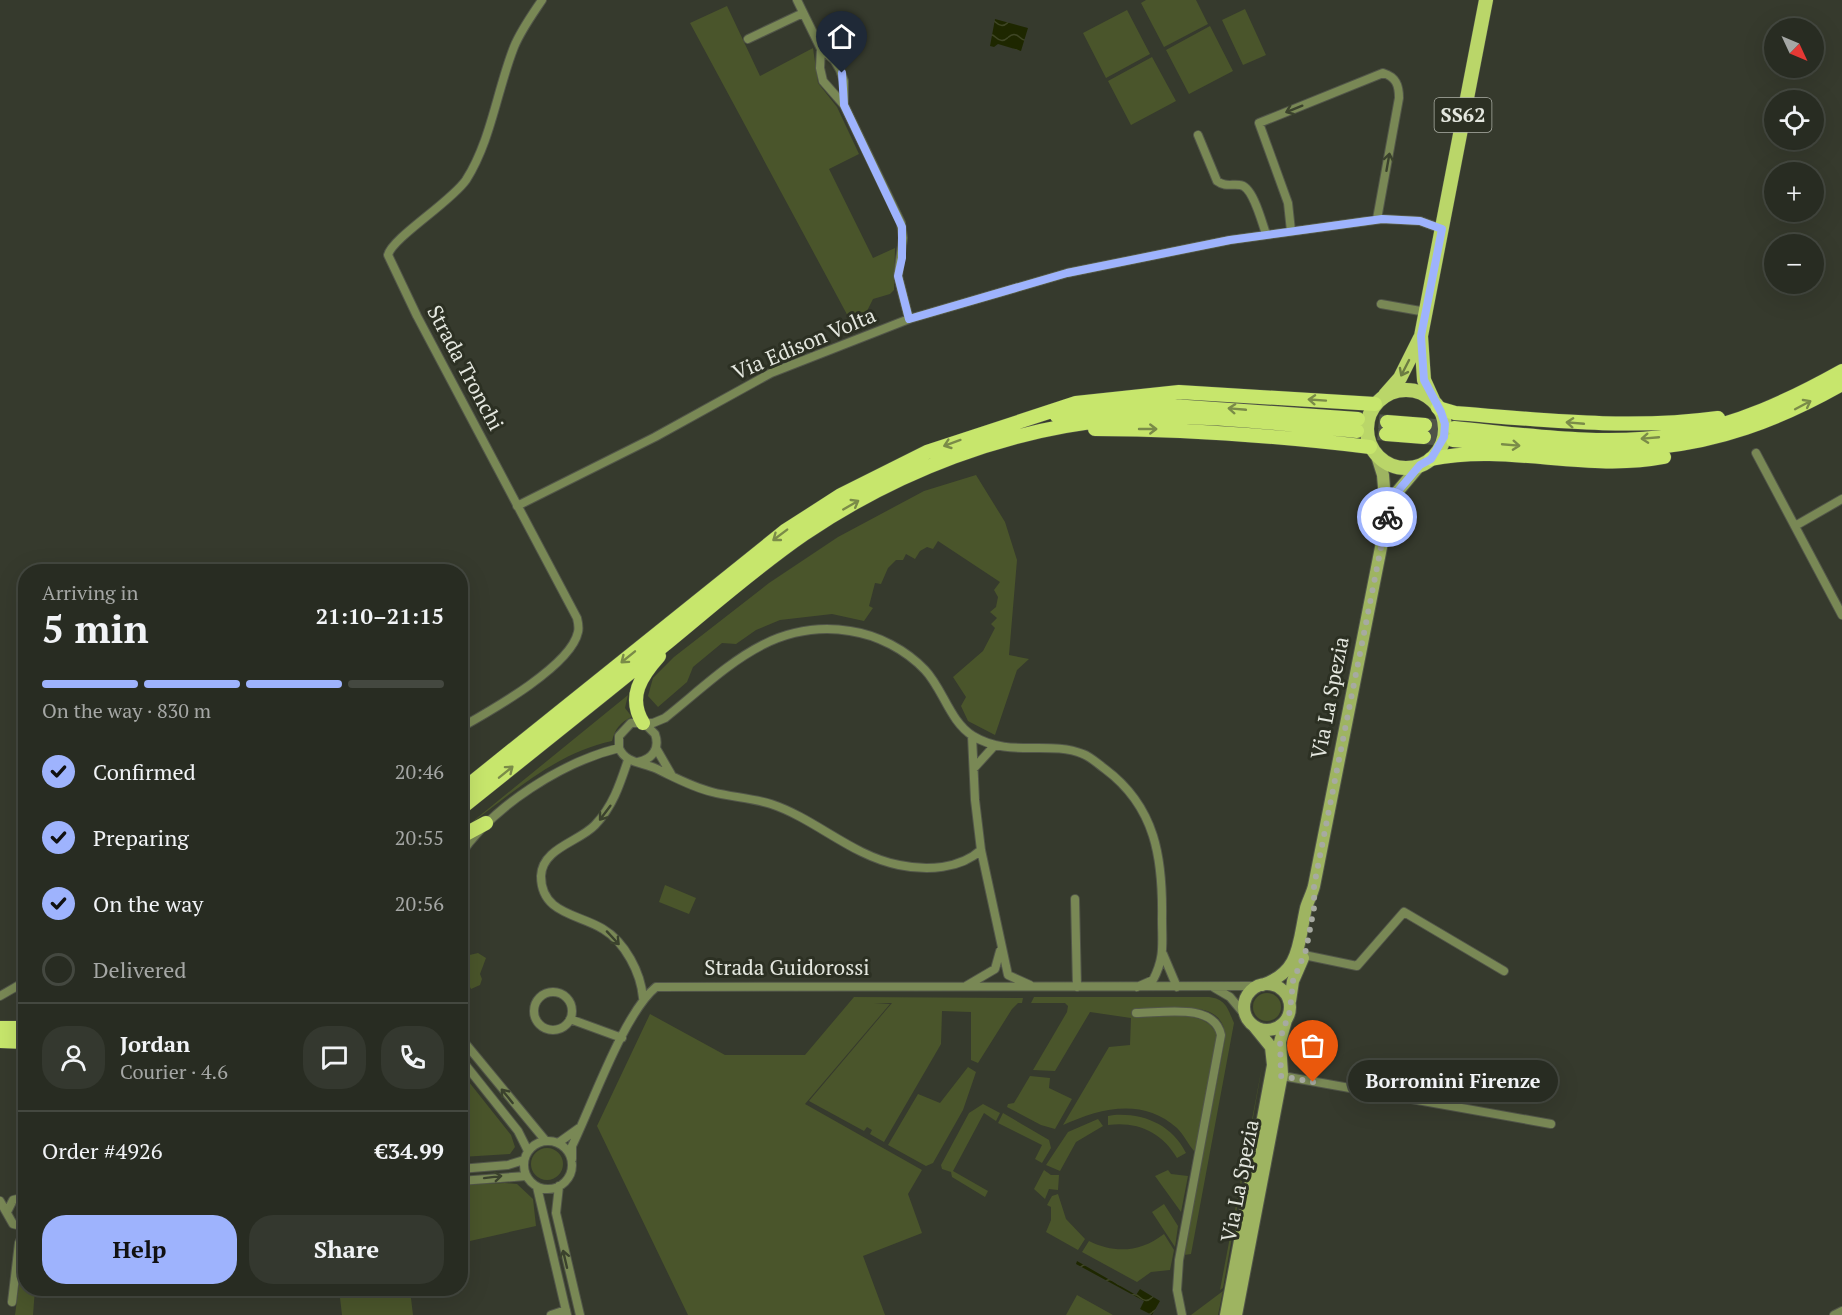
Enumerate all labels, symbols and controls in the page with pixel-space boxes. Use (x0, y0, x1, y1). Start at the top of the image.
pin (816, 11, 867, 73)
north arrow (1764, 18, 1824, 78)
map controls (1764, 18, 1824, 294)
icon: home (825, 20, 858, 53)
button: locate (1764, 90, 1824, 150)
road number: SS62 (1434, 98, 1492, 132)
one-way arrow (1285, 104, 1303, 115)
one-way arrow (1383, 153, 1394, 172)
button: + (1764, 162, 1824, 222)
button: − (1764, 234, 1824, 294)
street label: Strada Tronchi (421, 300, 511, 435)
street label: Via Edison Volta (728, 300, 880, 386)
one-way arrow (1399, 358, 1410, 376)
one-way arrow (1307, 394, 1327, 405)
one-way arrow (1794, 399, 1812, 410)
one-way arrow (1228, 403, 1248, 414)
one-way arrow (1566, 417, 1586, 428)
one-way arrow (1138, 423, 1158, 435)
one-way arrow (1640, 433, 1660, 444)
one-way arrow (943, 439, 962, 450)
one-way arrow (1501, 440, 1521, 451)
courier (1357, 487, 1417, 547)
one-way arrow (842, 499, 859, 511)
icon: bike (1371, 501, 1404, 534)
one-way arrow (773, 529, 789, 541)
text: Arriving in (42, 579, 138, 606)
text: 21:10–21:15 (316, 601, 444, 630)
text: 5 min (42, 602, 149, 654)
street label: Via La Spezia (1303, 634, 1355, 761)
one-way arrow (620, 650, 636, 663)
text: On the way · 830 m (42, 697, 211, 724)
icon: check (42, 755, 75, 788)
text: Confirmed (93, 757, 196, 786)
text: 20:46 (395, 758, 444, 785)
one-way arrow (498, 766, 514, 779)
one-way arrow (598, 804, 611, 820)
icon: check (42, 821, 75, 854)
text: Preparing (93, 823, 189, 852)
text: 20:55 (395, 824, 444, 851)
icon: check (42, 887, 75, 920)
text: On the way (93, 889, 203, 918)
text: 20:56 (395, 890, 444, 917)
one-way arrow (606, 930, 620, 945)
street label: Strada Guidorossi (704, 953, 870, 981)
text: Delivered (93, 955, 186, 984)
pin (1287, 1020, 1338, 1082)
button: person (42, 1026, 105, 1089)
button: chat (303, 1026, 366, 1089)
button: phone (381, 1026, 444, 1089)
text: Jordan (120, 1029, 190, 1058)
icon: bag (1296, 1029, 1329, 1062)
text: Courier · 4.6 (120, 1058, 228, 1085)
callout: Borromini Firenze (1349, 1061, 1559, 1103)
text: Borromini Firenze (1365, 1067, 1541, 1094)
one-way arrow (500, 1089, 514, 1104)
street label: Via La Spezia (1213, 1117, 1265, 1244)
text: Order #4926 (42, 1136, 162, 1165)
text: €34.99 (375, 1136, 444, 1165)
one-way arrow (483, 1171, 503, 1182)
button: Help (42, 1215, 237, 1284)
button: Share (249, 1215, 444, 1284)
one-way arrow (558, 1249, 570, 1268)

